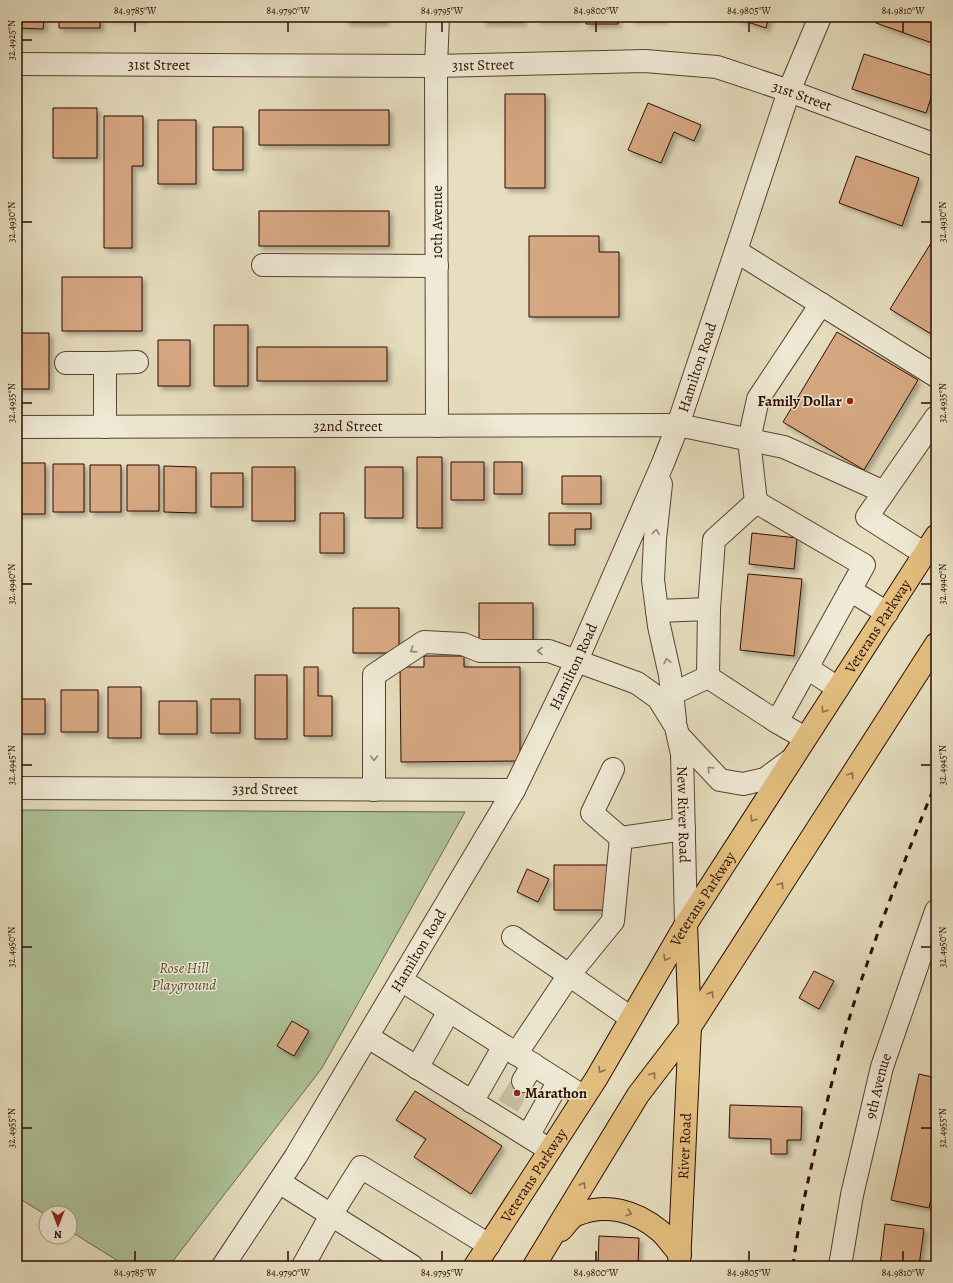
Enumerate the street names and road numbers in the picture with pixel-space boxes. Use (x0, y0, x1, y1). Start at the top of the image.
street label: 31st Street (452, 54, 514, 76)
street label: 31st Street (128, 55, 190, 75)
street label: 31st Street (769, 76, 835, 116)
street label: 10th Avenue (427, 185, 447, 259)
street label: Hamilton Road (673, 319, 722, 415)
street label: 32nd Street (313, 416, 383, 436)
street label: Veterans Parkway (839, 575, 916, 678)
street label: Hamilton Road (544, 619, 602, 713)
street label: New River Road (672, 766, 695, 864)
street label: 33rd Street (232, 779, 298, 799)
street label: Veterans Parkway (665, 848, 740, 951)
street label: Hamilton Road (386, 905, 451, 996)
street label: 9th Avenue (860, 1050, 896, 1121)
street label: River Road (673, 1112, 696, 1180)
street label: Veterans Parkway (495, 1124, 572, 1227)

